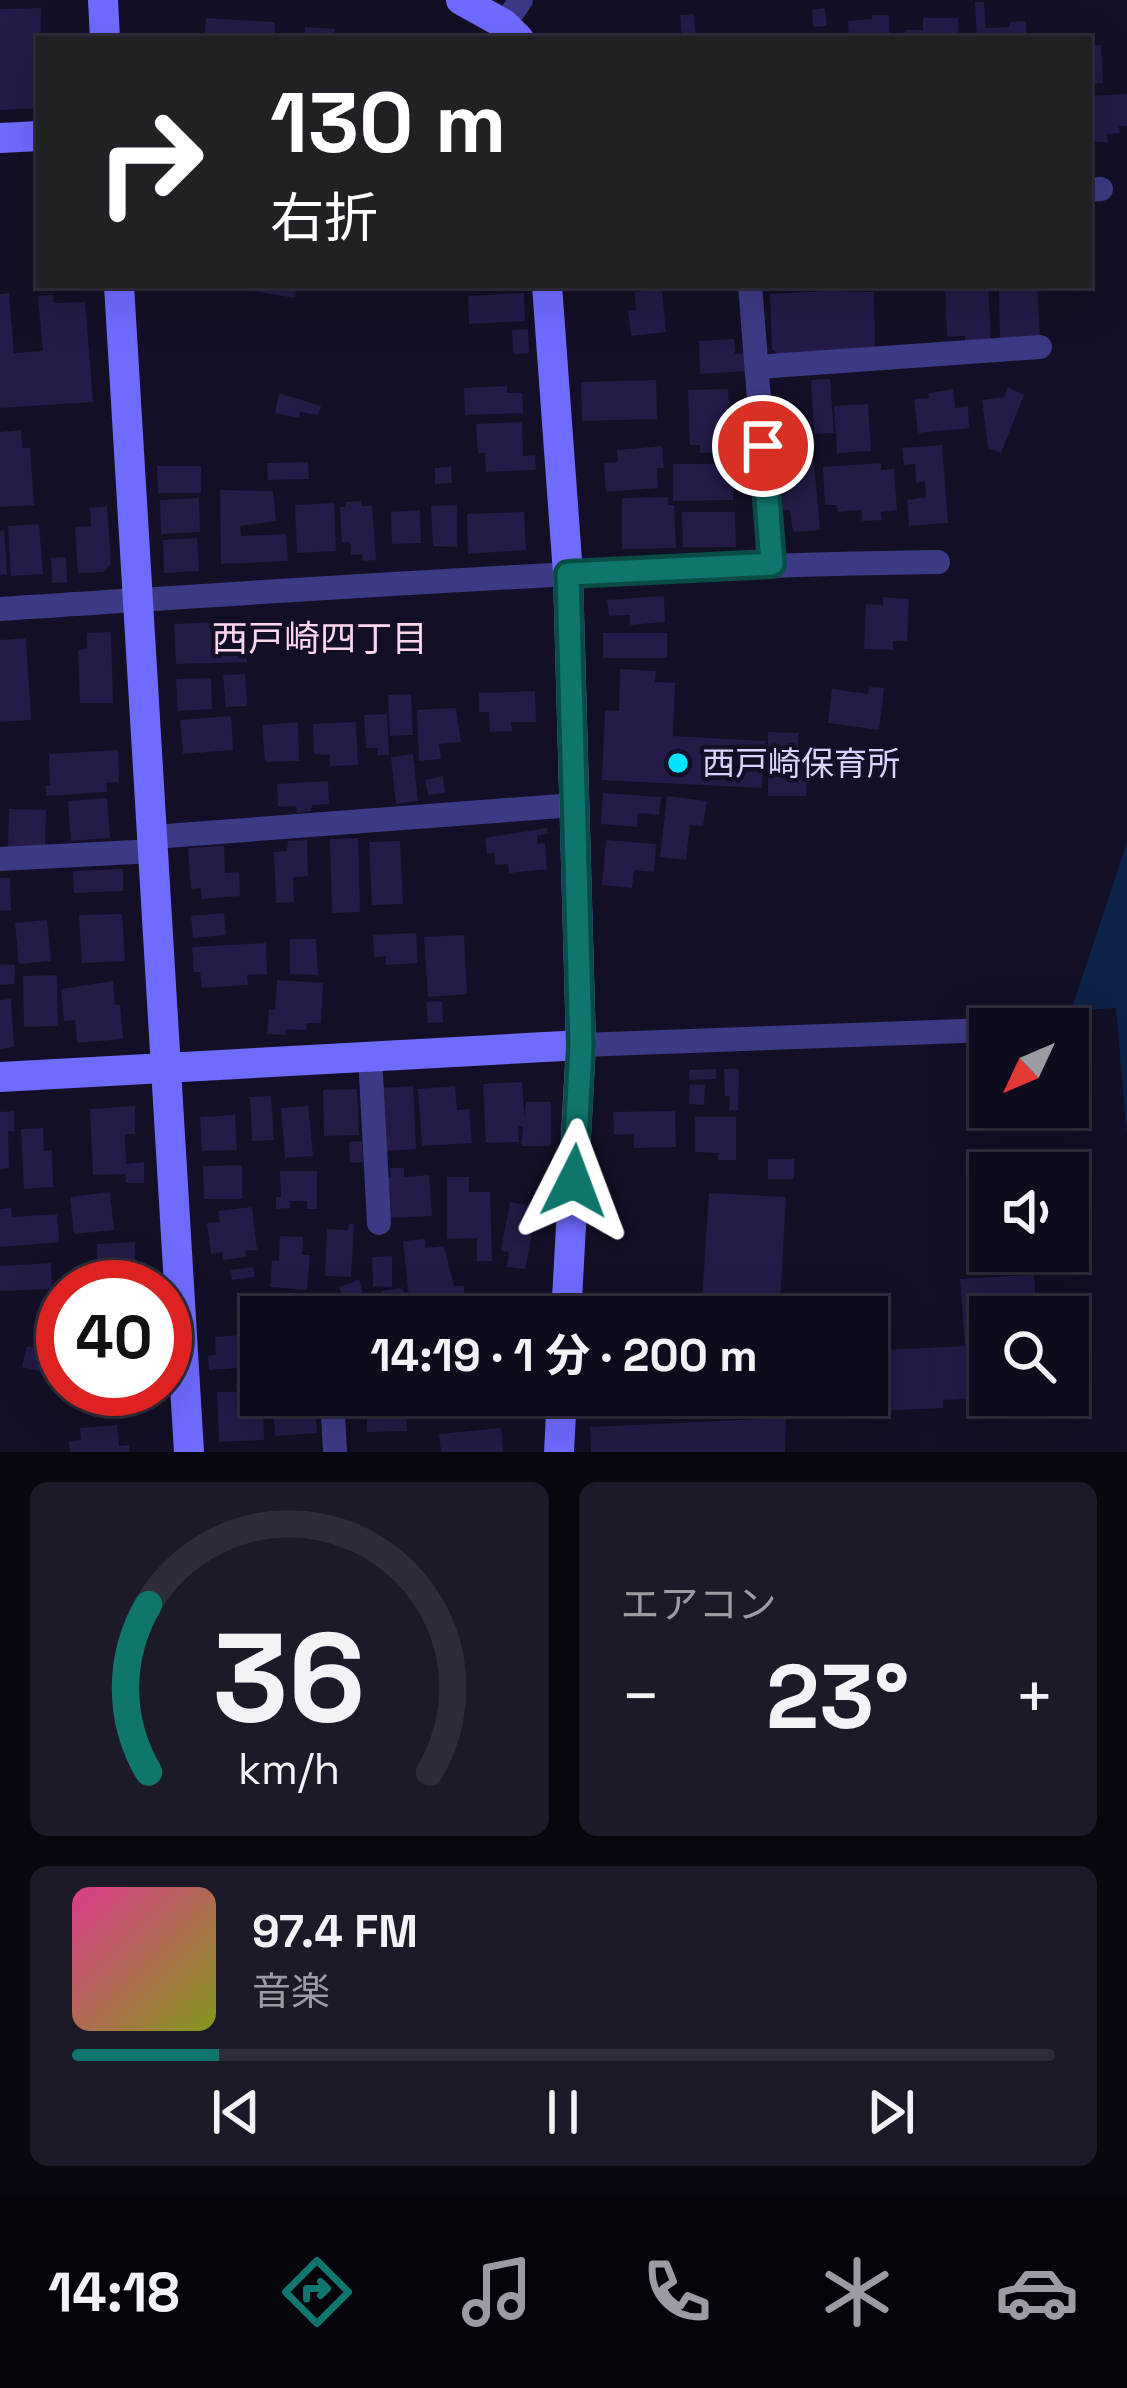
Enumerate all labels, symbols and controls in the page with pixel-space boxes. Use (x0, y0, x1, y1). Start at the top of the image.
text: 130 m (270, 69, 507, 177)
icon: right (72, 84, 228, 240)
text: 右折 (270, 184, 378, 253)
pin (712, 395, 814, 497)
icon: arrive (730, 413, 796, 479)
district label: 西戸崎四丁目 (212, 616, 428, 662)
place label: 西戸崎保育所 (702, 743, 900, 785)
marker: 西戸崎保育所 (665, 750, 691, 776)
north arrow (969, 1008, 1089, 1128)
map controls (969, 1008, 1089, 1416)
position arrow (511, 1118, 637, 1244)
button: sound (969, 1152, 1089, 1272)
speed limit sign: 40 (36, 1260, 192, 1416)
button: search (969, 1296, 1089, 1416)
text: 14:19 · 1 分 · 200 m (370, 1327, 758, 1384)
text: エアコン (621, 1580, 777, 1629)
text: 36 (213, 1598, 366, 1757)
text: 23° (766, 1639, 910, 1754)
text: − (621, 1654, 661, 1738)
text: + (1014, 1654, 1055, 1738)
text: km/h (238, 1742, 340, 1797)
text: 97.4 FM (252, 1903, 418, 1960)
text: 音楽 (252, 1967, 330, 2016)
icon: previous (203, 2079, 269, 2145)
icon: pause (530, 2079, 596, 2145)
icon: next (858, 2079, 924, 2145)
icon: directions (275, 2250, 359, 2334)
icon: music (455, 2250, 539, 2334)
icon: phone (635, 2250, 719, 2334)
icon: climate (815, 2250, 899, 2334)
icon: car (995, 2250, 1079, 2334)
text: 14:18 (48, 2258, 180, 2327)

